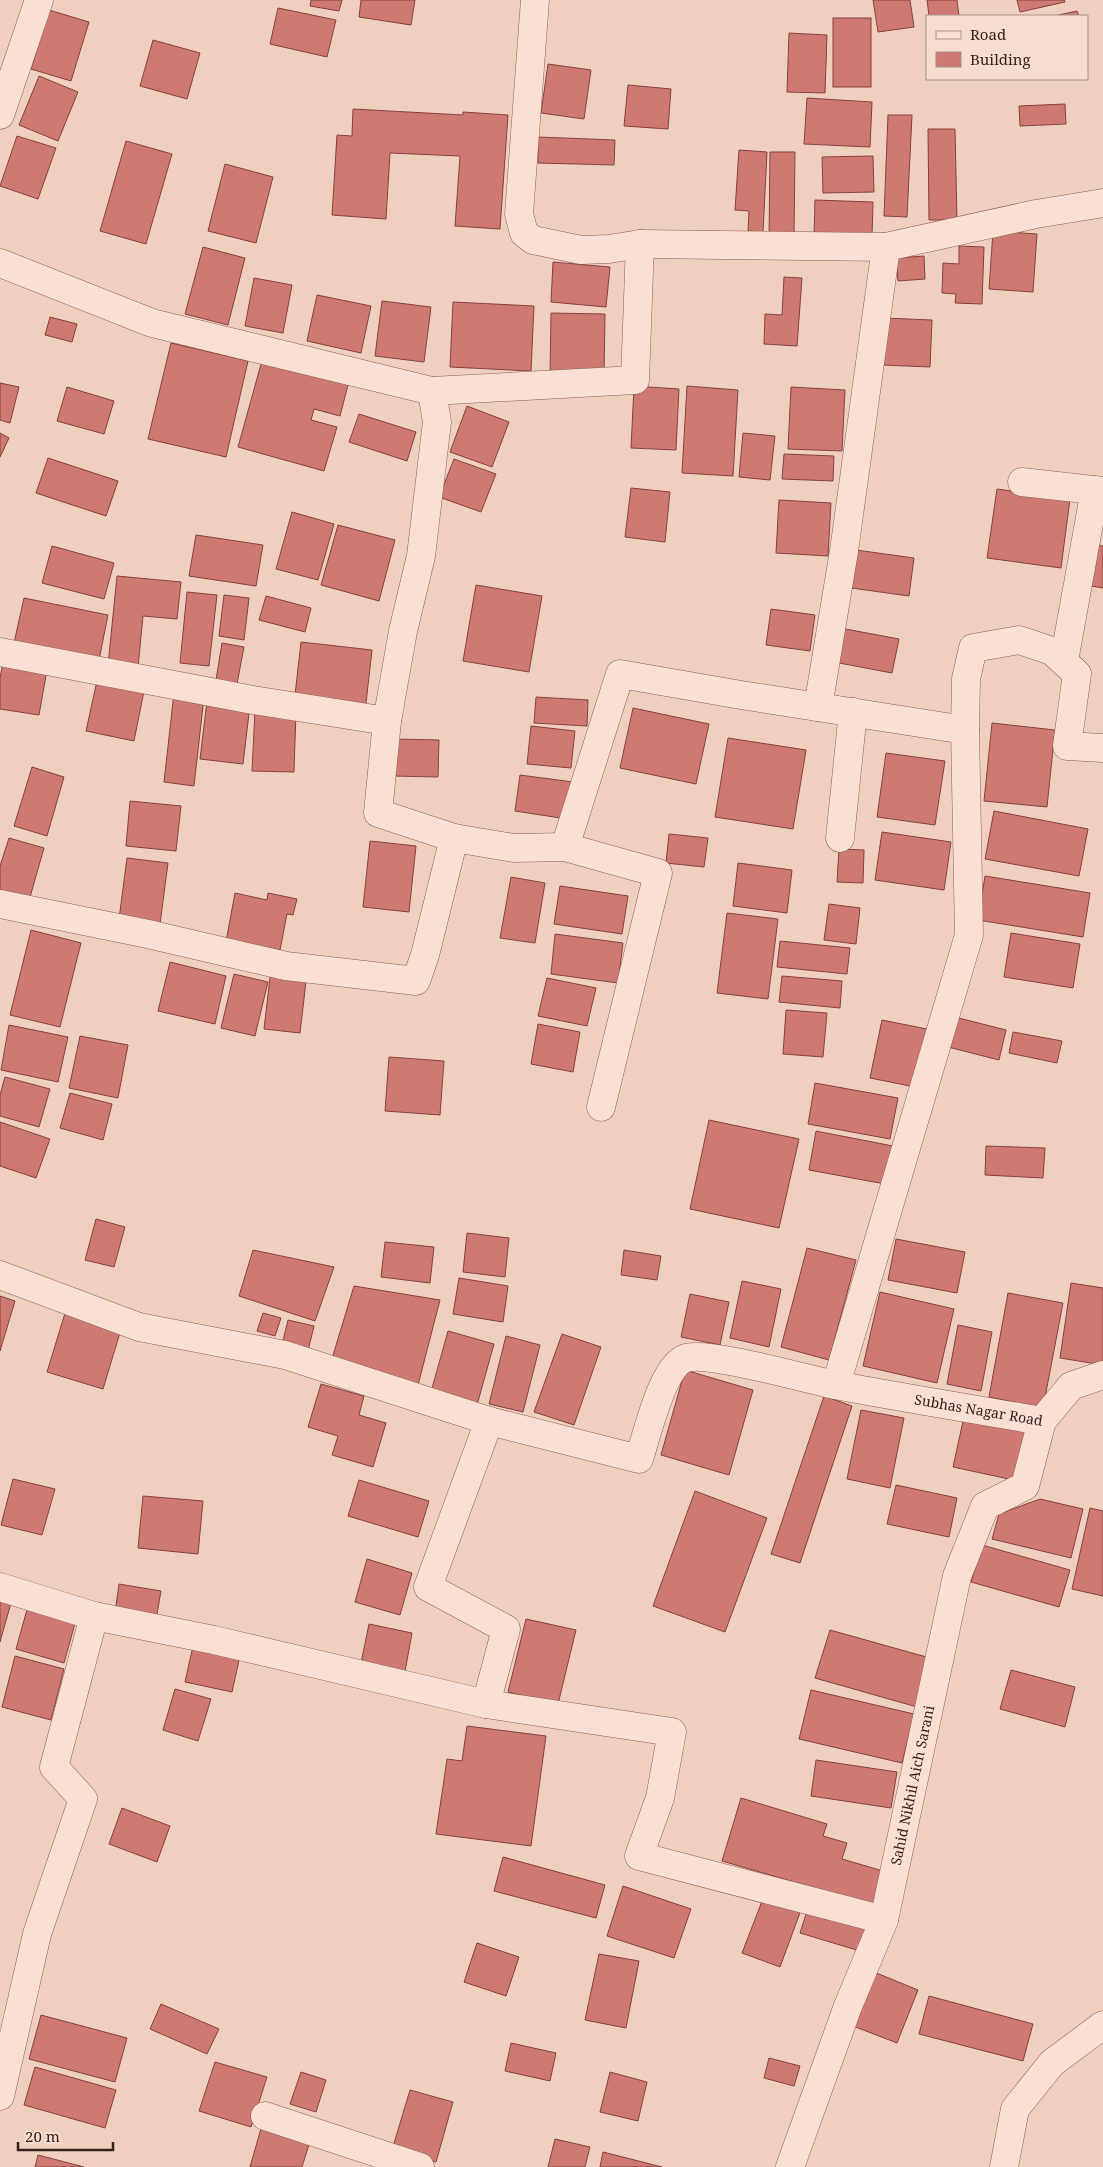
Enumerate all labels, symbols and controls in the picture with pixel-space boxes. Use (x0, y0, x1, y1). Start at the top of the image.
legend (926, 15, 1088, 80)
text: Road (970, 24, 1006, 44)
text: Building (970, 49, 1031, 69)
street label: Subhas Nagar Road (913, 1389, 1045, 1430)
street label: Sahid Nikhil Aich Sarani (886, 1703, 938, 1867)
scale bar (18, 2120, 112, 2152)
text: 20 m (25, 2126, 60, 2146)

